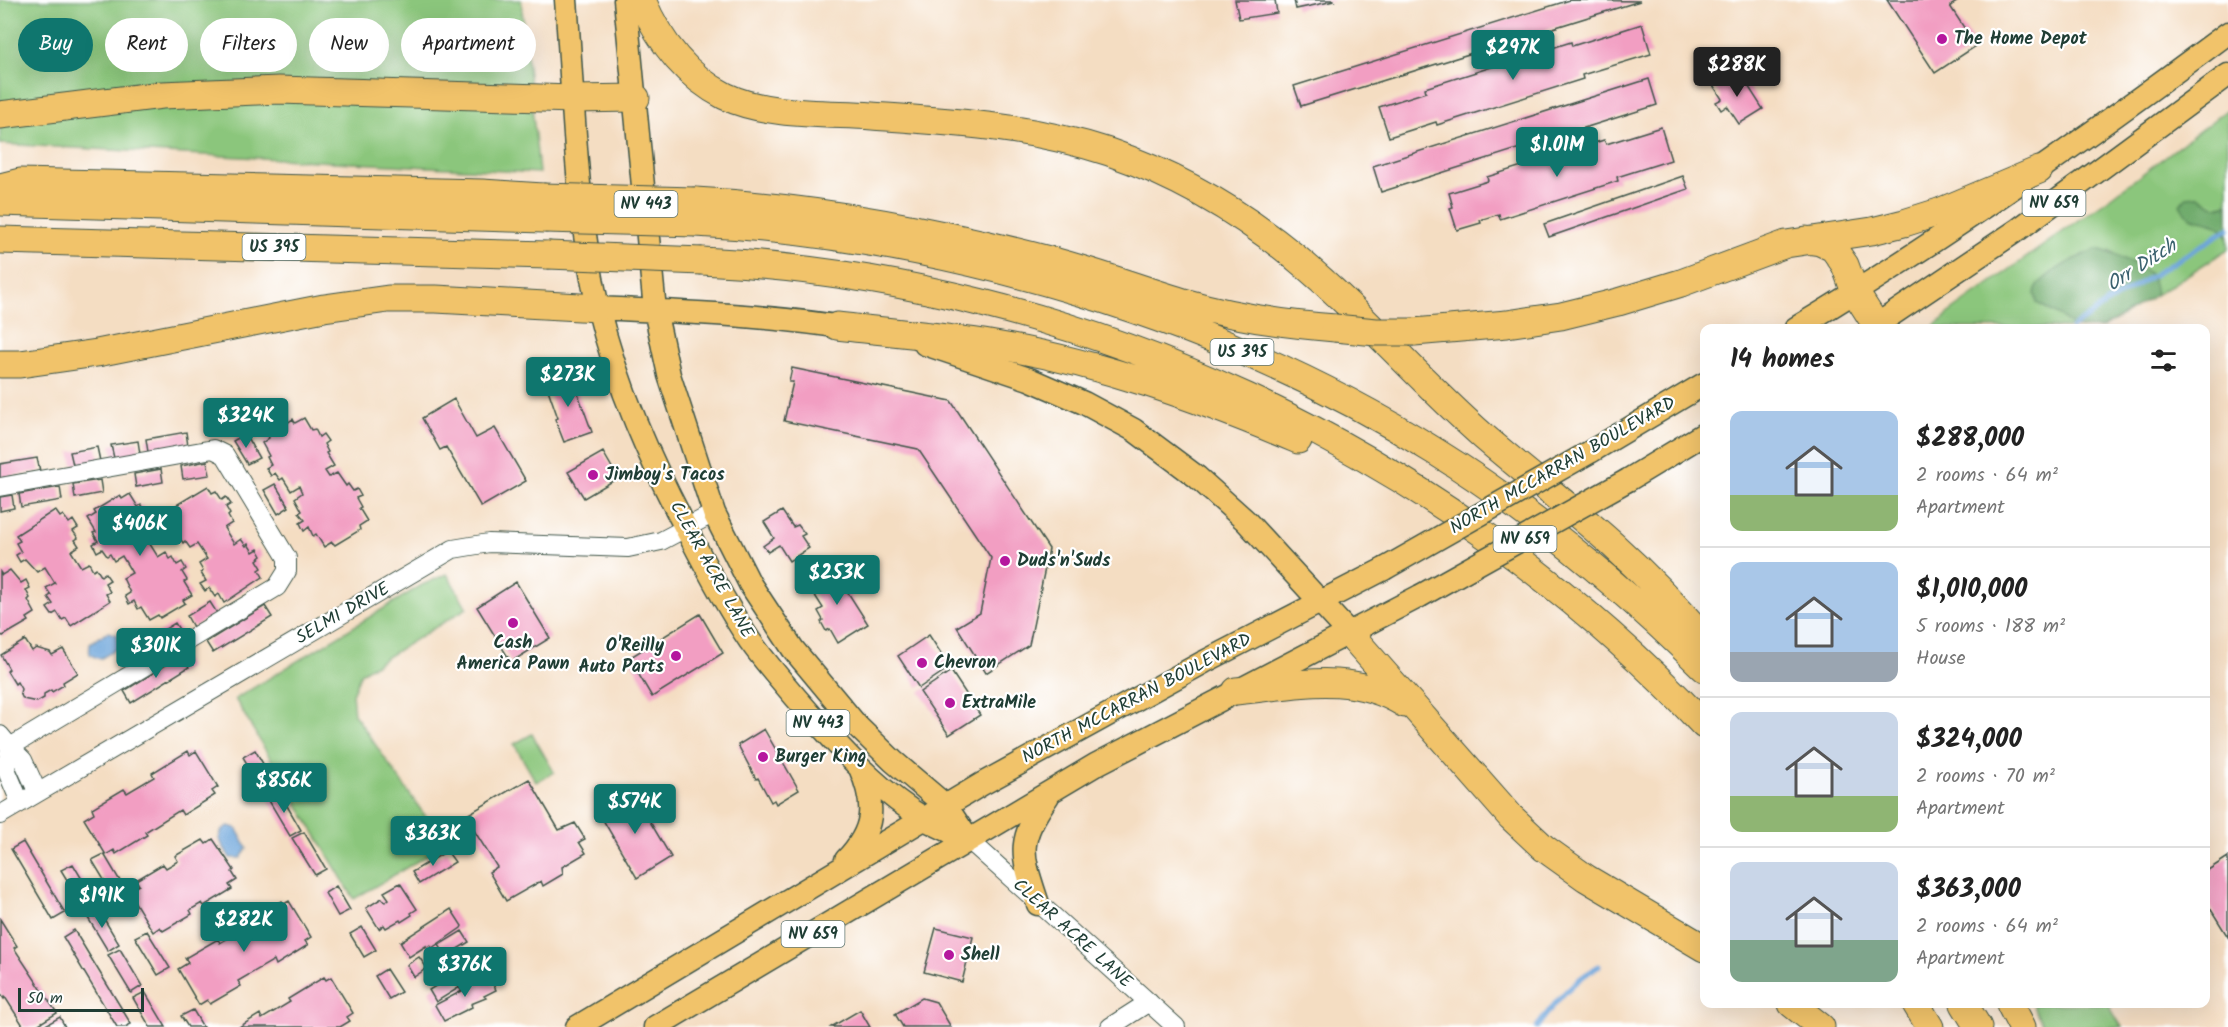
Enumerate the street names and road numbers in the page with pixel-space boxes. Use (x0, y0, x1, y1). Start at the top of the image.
road number: NV 659 (2022, 190, 2086, 216)
road number: NV 443 (614, 191, 678, 217)
road number: US 395 (242, 234, 306, 260)
road number: US 395 (1210, 339, 1274, 365)
street label: NORTH MCCARRAN BOULEVARD (1444, 389, 1682, 543)
street label: CLEAR ACRE LANE (661, 496, 761, 644)
road number: NV 659 (1494, 526, 1556, 552)
street label: SELMI DRIVE (290, 575, 396, 653)
street label: NORTH MCCARRAN BOULEVARD (1017, 626, 1258, 772)
road number: NV 443 (786, 710, 850, 736)
street label: CLEAR ACRE LANE (1005, 872, 1139, 996)
road number: NV 659 (782, 921, 844, 947)

